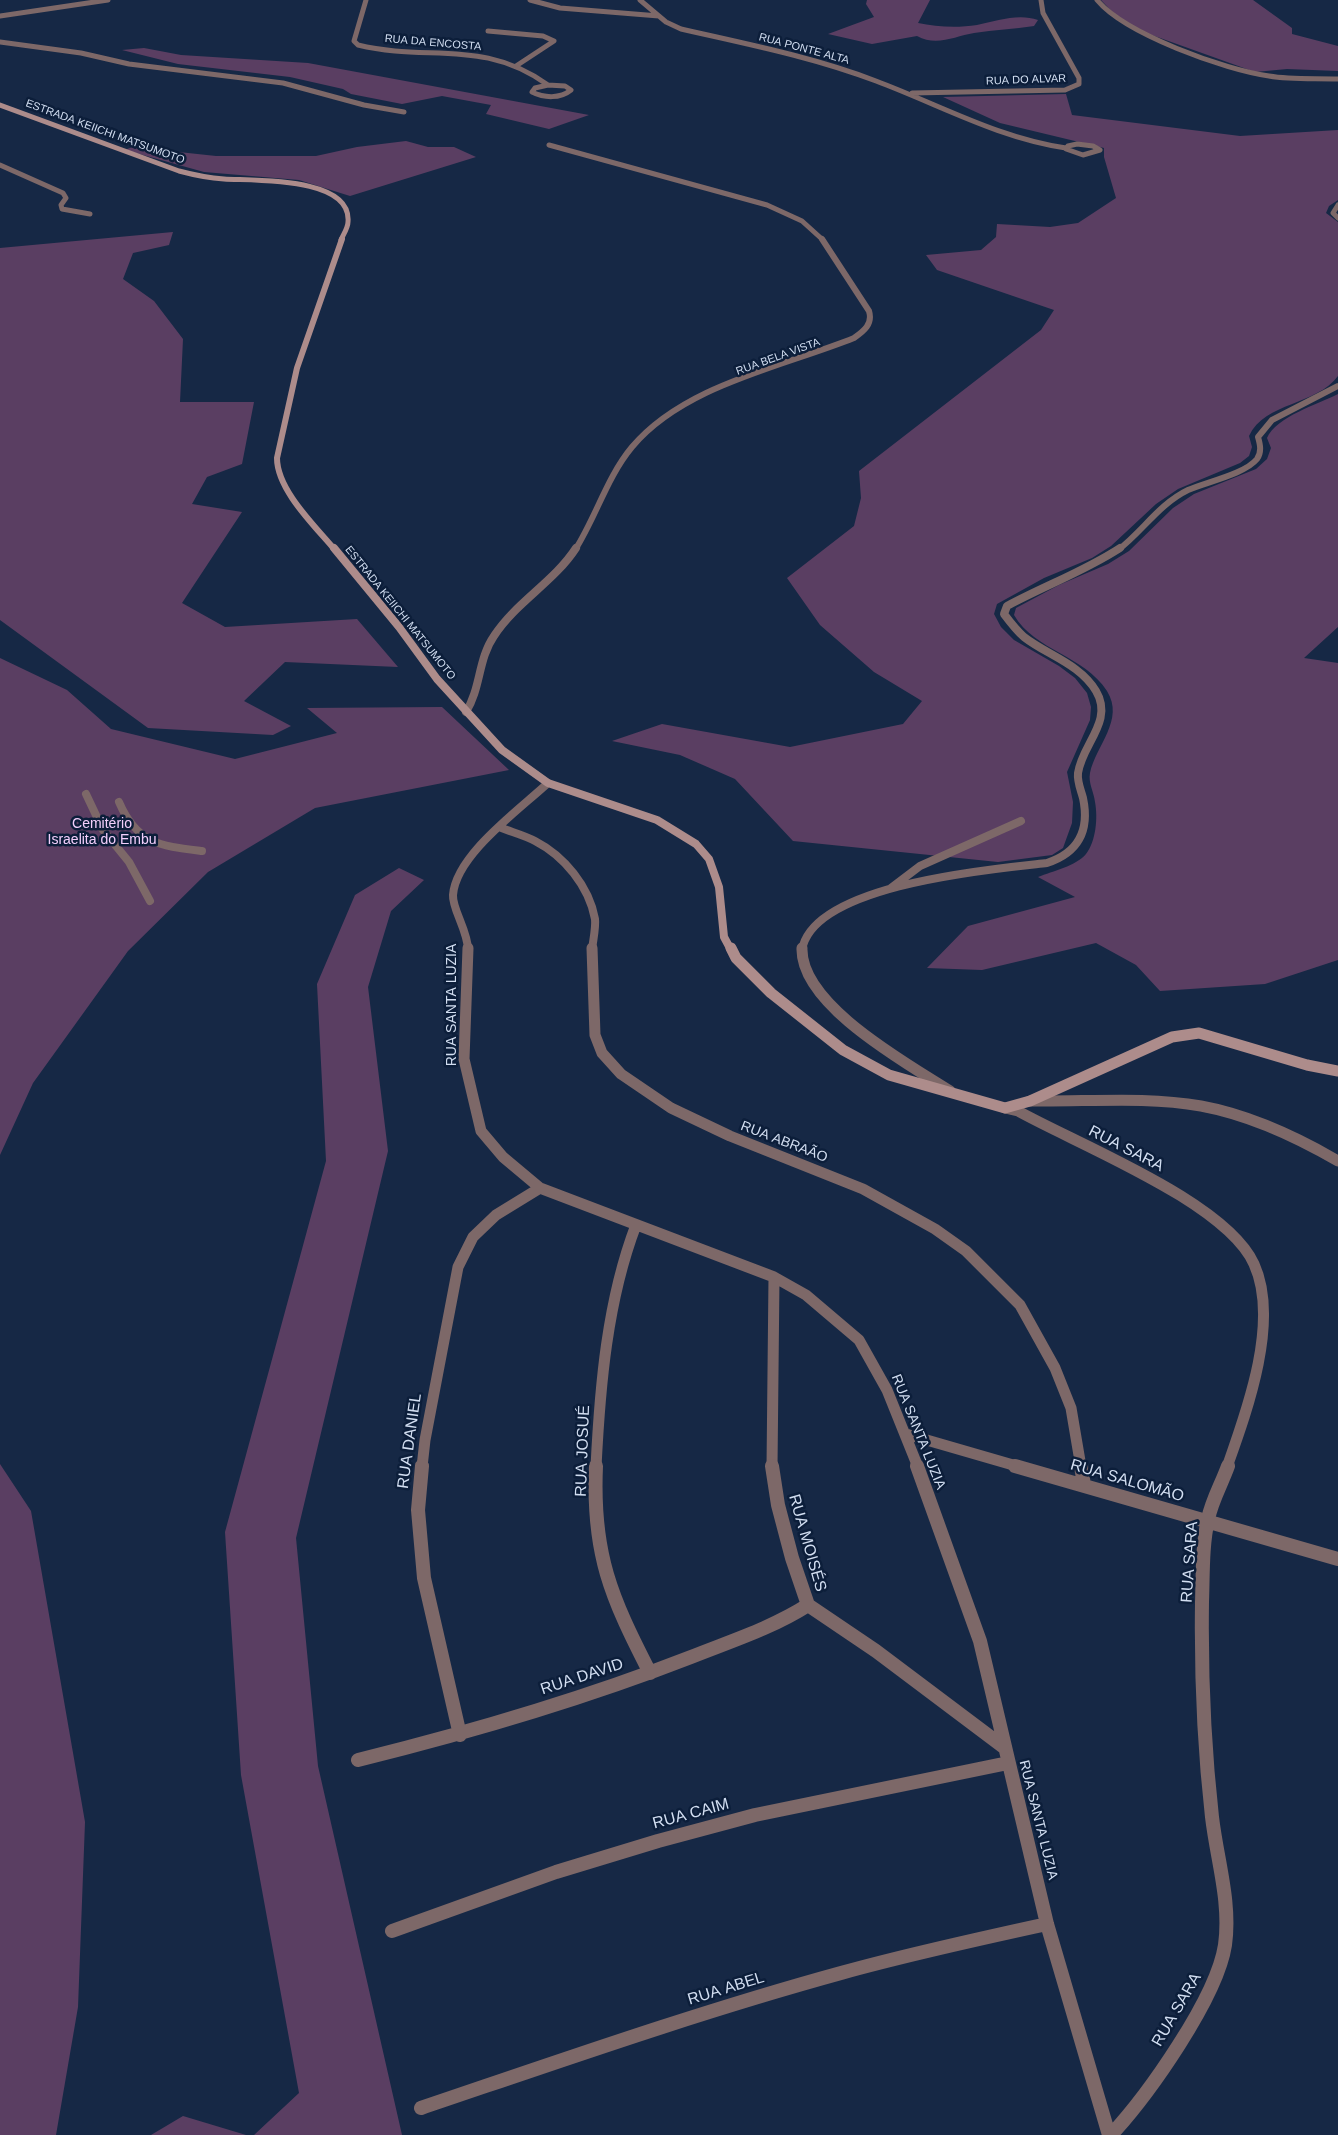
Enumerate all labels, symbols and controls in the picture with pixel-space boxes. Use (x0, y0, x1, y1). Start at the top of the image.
street label: RUA PONTE ALTA (757, 31, 851, 67)
street label: RUA DA ENCOSTA (384, 32, 482, 54)
street label: RUA DO ALVAR (986, 72, 1066, 88)
street label: ESTRADA KEIICHI MATSUMOTO (24, 97, 186, 167)
street label: RUA BELA VISTA (734, 336, 822, 378)
street label: ESTRADA KEIICHI MATSUMOTO (342, 543, 458, 683)
park label: Cemitério Israelita do Embu (48, 816, 156, 849)
street label: RUA SANTA LUZIA (444, 944, 460, 1066)
street label: RUA ABRAÃO (738, 1118, 830, 1166)
street label: RUA SARA (1085, 1122, 1167, 1176)
street label: RUA SANTA LUZIA (887, 1372, 949, 1492)
street label: RUA DANIEL (394, 1392, 426, 1490)
street label: RUA JOSUÉ (572, 1405, 594, 1497)
street label: RUA SALOMÃO (1068, 1456, 1186, 1506)
street label: RUA MOISÉS (784, 1492, 830, 1594)
street label: RUA SARA (1178, 1521, 1202, 1603)
street label: RUA DAVID (538, 1655, 626, 1699)
street label: RUA SANTA LUZIA (1015, 1758, 1061, 1882)
street label: RUA CAIM (651, 1795, 731, 1833)
street label: RUA ABEL (685, 1968, 767, 2010)
street label: RUA SARA (1148, 1970, 1206, 2050)

